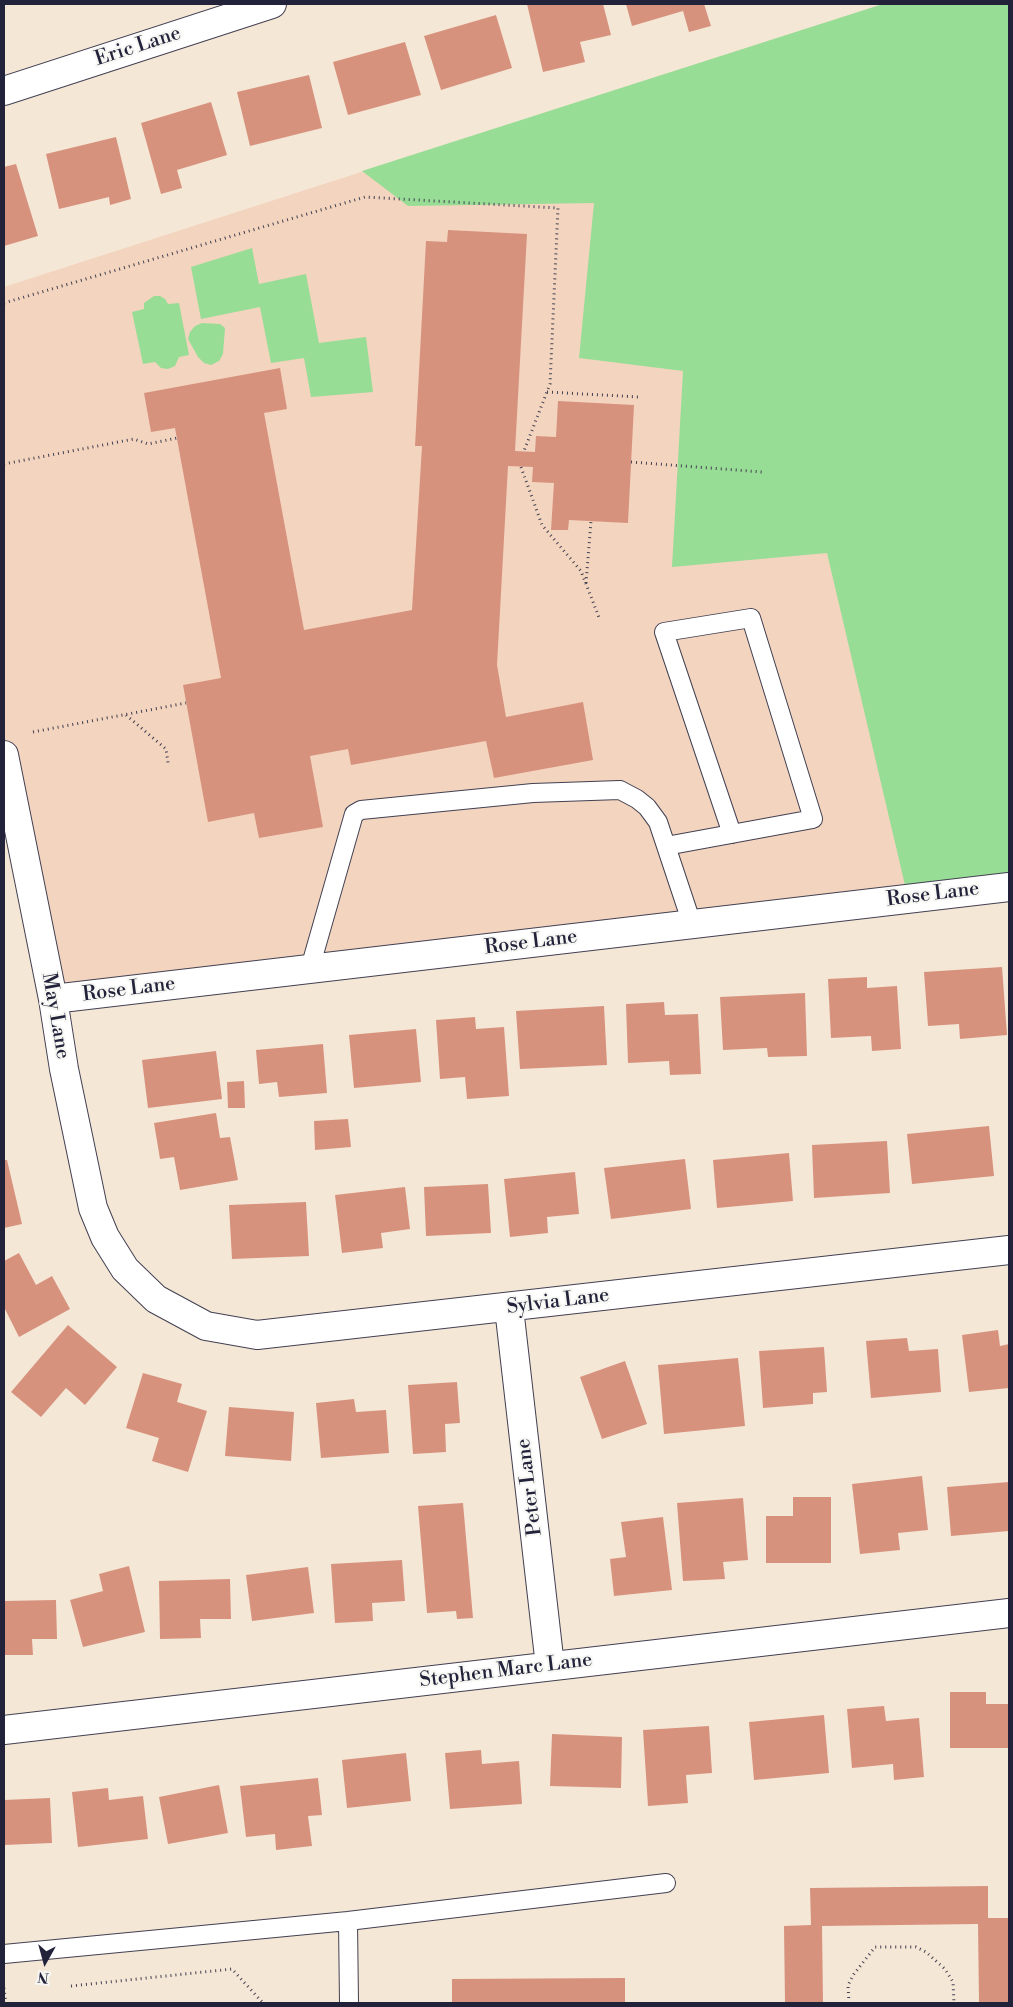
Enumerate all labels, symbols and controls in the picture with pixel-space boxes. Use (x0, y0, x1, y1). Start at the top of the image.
street label: Eric Lane (92, 22, 184, 72)
street label: Rose Lane (885, 877, 981, 913)
street label: Rose Lane (483, 925, 579, 961)
street label: May Lane (36, 971, 74, 1061)
street label: Rose Lane (81, 972, 177, 1008)
street label: Sylvia Lane (505, 1284, 611, 1320)
street label: Peter Lane (512, 1437, 548, 1537)
street label: Stephen Marc Lane (418, 1648, 594, 1694)
north arrow (20, 1937, 70, 1987)
text: N (37, 1967, 50, 1986)

